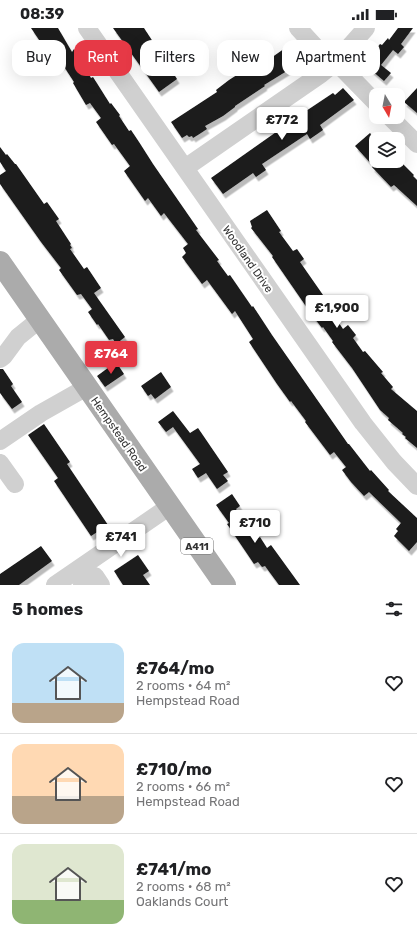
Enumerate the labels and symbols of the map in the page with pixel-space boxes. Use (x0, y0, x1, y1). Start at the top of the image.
north arrow (369, 88, 405, 124)
pin: £772 (258, 107, 306, 141)
street label: Woodland Drive (220, 223, 276, 295)
pin: £1,900 (304, 295, 370, 329)
pin: £764 (87, 341, 135, 375)
street label: Hempstead Road (88, 395, 149, 474)
pin: £710 (231, 510, 279, 544)
pin: £741 (97, 524, 145, 558)
road number: A411 (181, 538, 213, 554)

